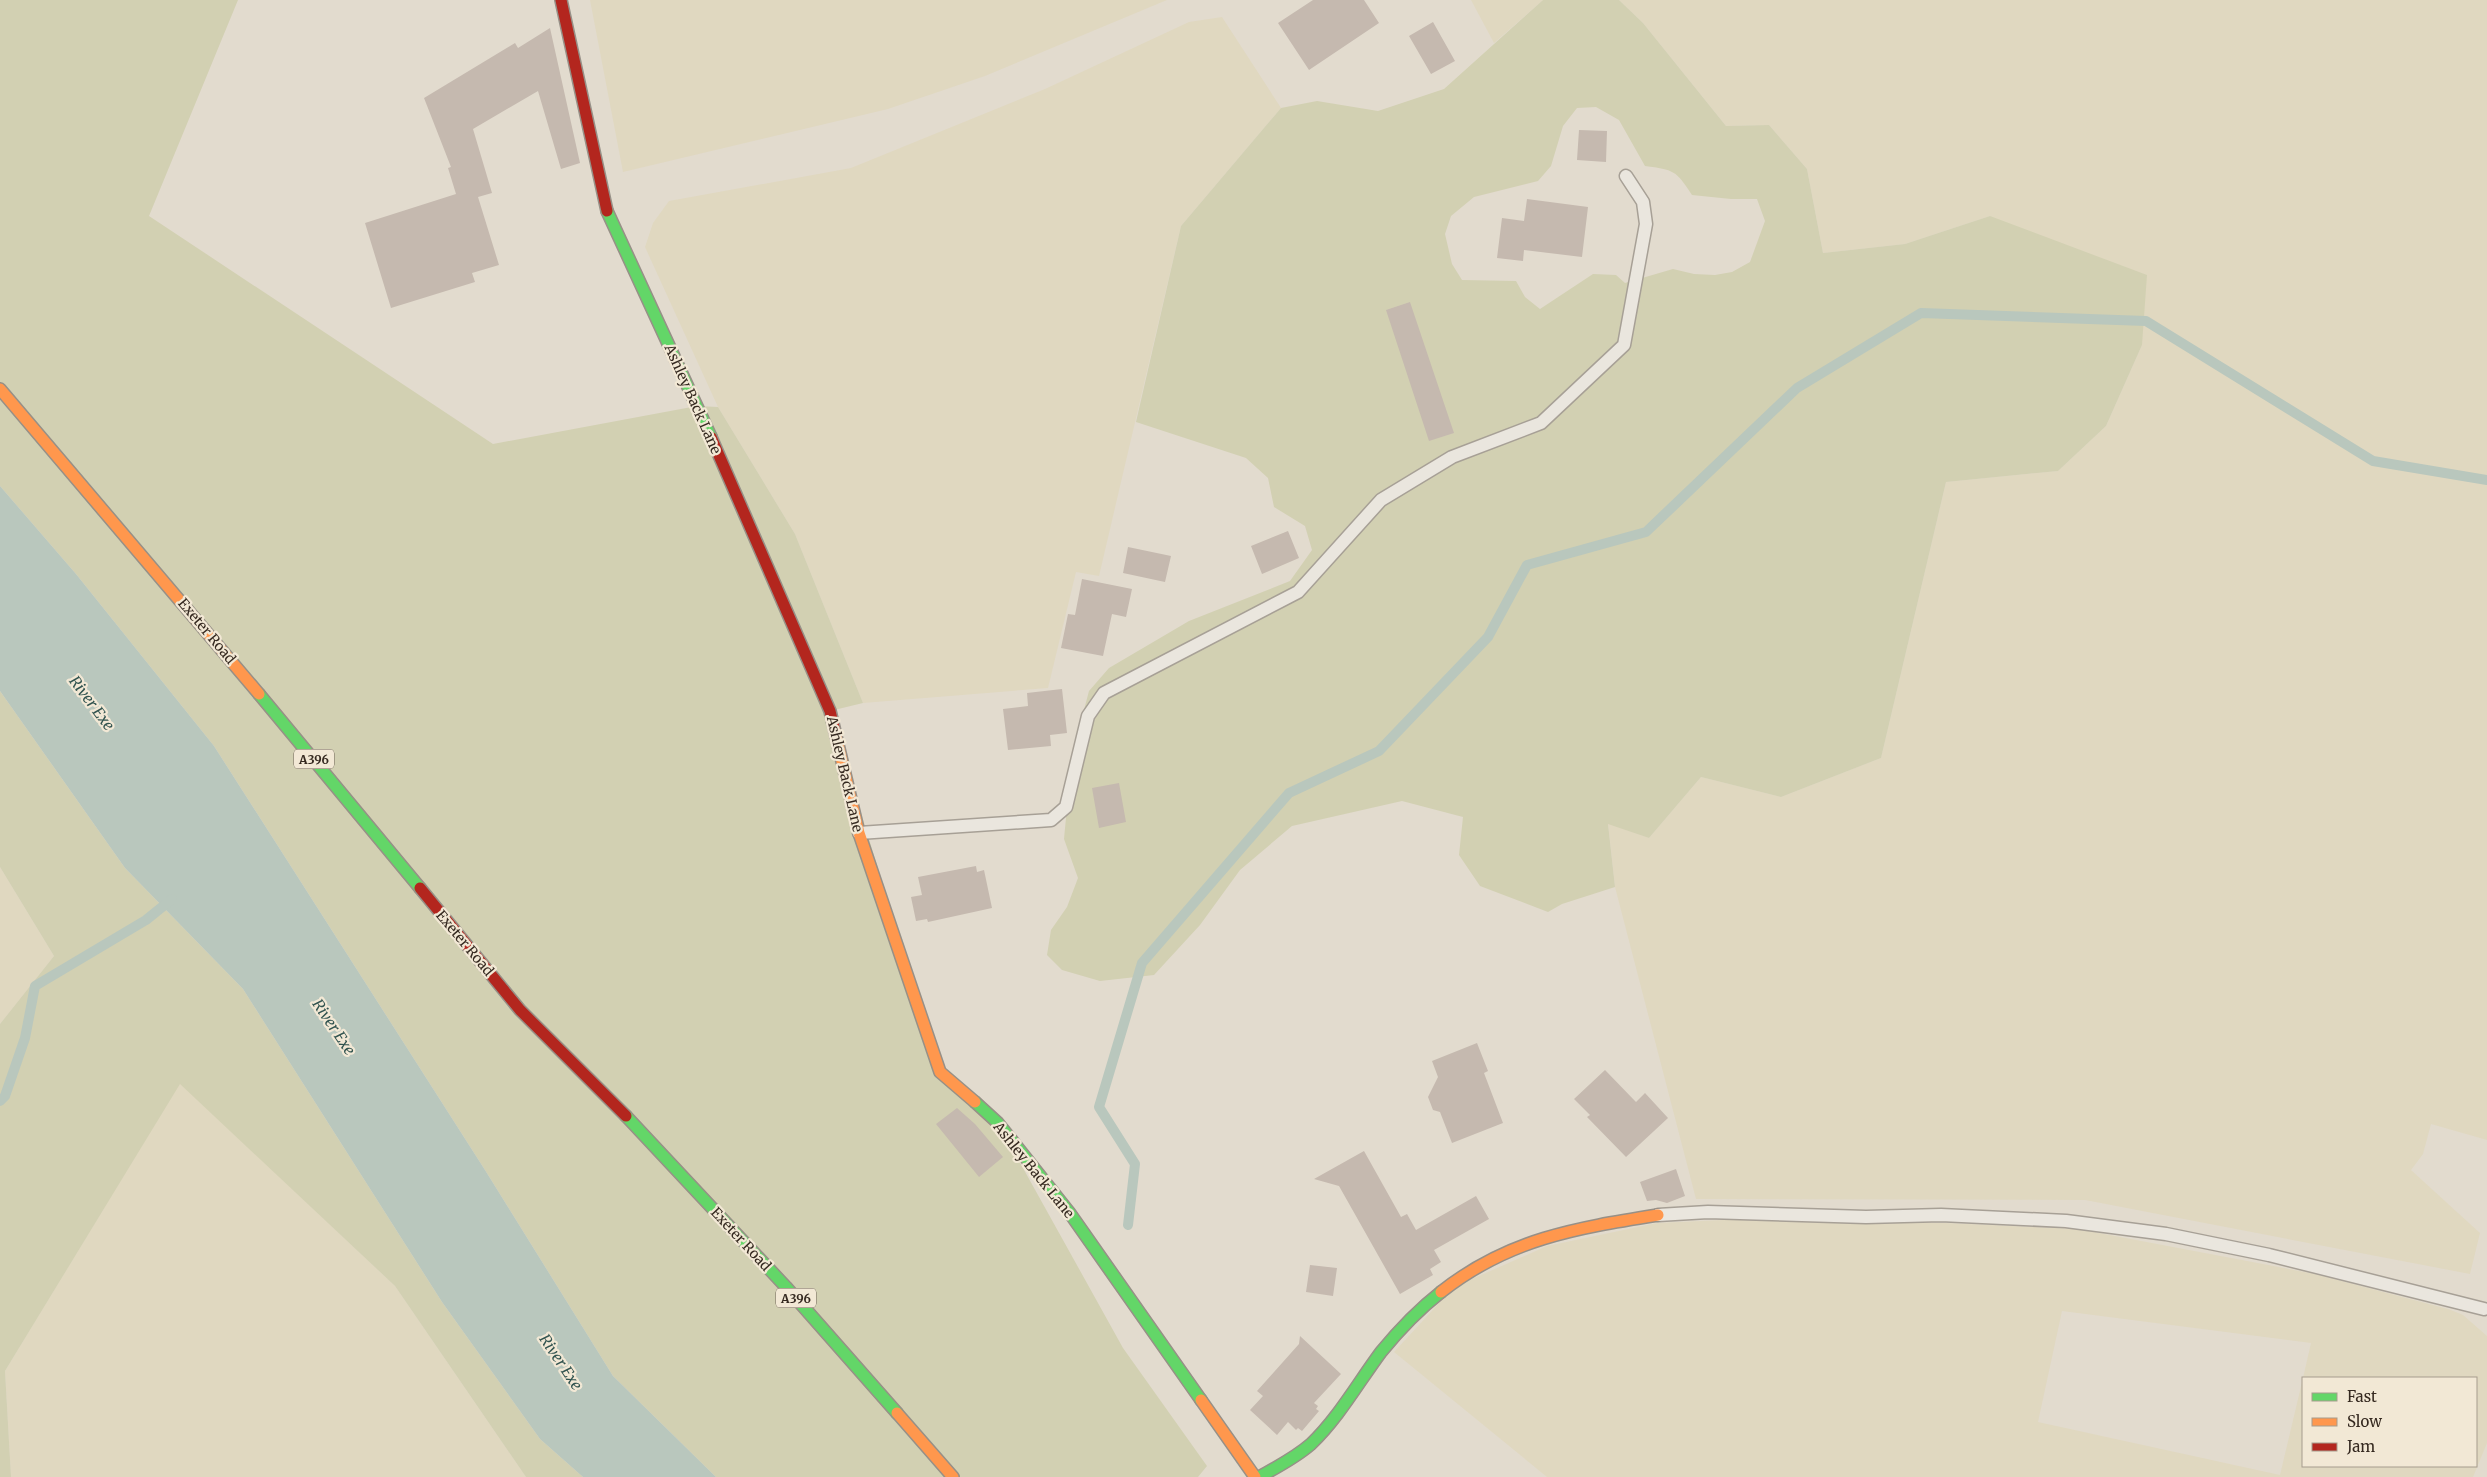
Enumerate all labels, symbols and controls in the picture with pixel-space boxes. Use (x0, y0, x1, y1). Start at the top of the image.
street label: Ashley Back Lane (660, 340, 725, 457)
street label: Exeter Road (174, 594, 240, 668)
water label: River Exe (65, 672, 119, 734)
street label: Ashley Back Lane (823, 713, 867, 834)
road number: A396 (294, 750, 334, 769)
street label: Exeter Road (432, 906, 498, 980)
water label: River Exe (308, 995, 360, 1059)
street label: Ashley Back Lane (989, 1118, 1078, 1222)
street label: Exeter Road (707, 1203, 775, 1275)
road number: A396 (776, 1289, 816, 1308)
water label: River Exe (535, 1330, 587, 1394)
legend (2302, 1377, 2477, 1467)
text: Fast (2347, 1387, 2377, 1406)
text: Slow (2347, 1412, 2382, 1431)
text: Jam (2346, 1437, 2375, 1456)

